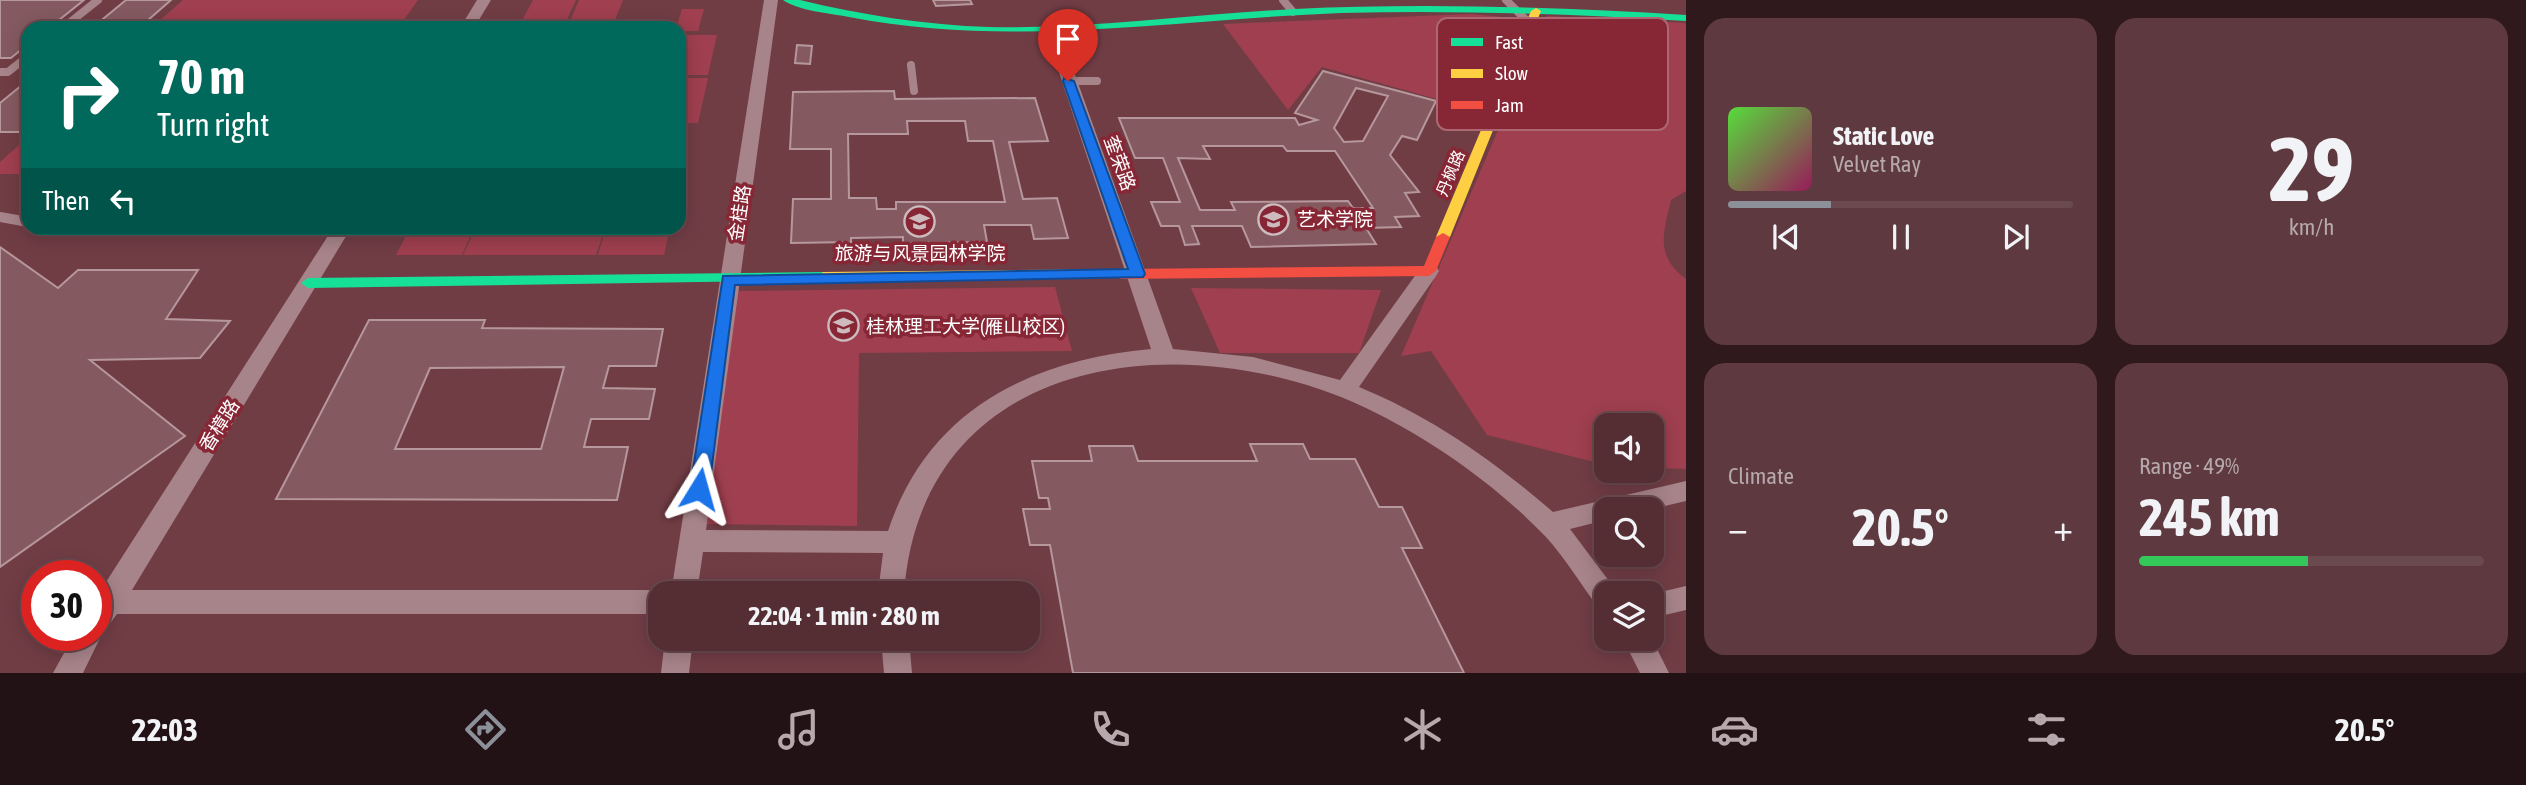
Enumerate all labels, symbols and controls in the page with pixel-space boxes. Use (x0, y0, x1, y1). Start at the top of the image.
pin (1038, 9, 1098, 81)
legend (1437, 18, 1668, 130)
icon: arrive (1049, 20, 1087, 58)
text: Fast (1495, 31, 1523, 53)
text: 70 m (157, 48, 245, 104)
icon: right (42, 49, 133, 140)
text: Slow (1495, 62, 1529, 84)
text: Jam (1495, 94, 1524, 116)
text: Turn right (157, 106, 270, 143)
text: 29 (2269, 116, 2354, 220)
text: Static Love (1833, 121, 1934, 151)
street label: 奎荣路 (1100, 132, 1140, 194)
street label: 丹枫路 (1432, 147, 1468, 199)
text: Velvet Ray (1833, 151, 1921, 177)
icon: left (104, 182, 142, 220)
street label: 金桂路 (724, 183, 754, 243)
text: Then (42, 186, 90, 216)
school or university icon: 艺术学院 (1257, 202, 1291, 236)
school or university icon: 旅游与风景园林学院 (903, 205, 937, 239)
place label: 艺术学院 (1297, 208, 1373, 230)
text: km/h (2289, 214, 2334, 240)
icon: previous (1767, 218, 1805, 256)
icon: pause (1882, 218, 1920, 256)
icon: next (1997, 218, 2035, 256)
place label: 旅游与风景园林学院 (834, 242, 1006, 264)
school or university icon: 桂林理工大学(雁山校区) (826, 309, 860, 343)
place label: 桂林理工大学(雁山校区) (866, 315, 1065, 337)
street label: 香樟路 (195, 395, 243, 455)
map controls (1594, 413, 1664, 651)
button: sound (1594, 413, 1664, 483)
position arrow (662, 452, 736, 526)
text: Range · 49% (2139, 453, 2239, 479)
text: Climate (1728, 463, 1794, 489)
text: 245 km (2139, 487, 2280, 547)
button: search (1594, 497, 1664, 567)
text: 20.5° (1852, 497, 1949, 557)
text: − (1728, 506, 1748, 549)
text: + (2053, 506, 2073, 549)
speed limit sign: 30 (21, 560, 112, 651)
button: layers (1594, 581, 1664, 651)
text: 22:04 · 1 min · 280 m (748, 601, 940, 631)
icon: directions (461, 705, 510, 754)
icon: music (774, 705, 823, 754)
icon: phone (1086, 705, 1135, 754)
icon: climate (1398, 705, 1447, 754)
icon: car (1710, 705, 1759, 754)
icon: filters (2022, 705, 2071, 754)
text: 22:03 (132, 711, 198, 748)
text: 20.5° (2335, 711, 2394, 748)

